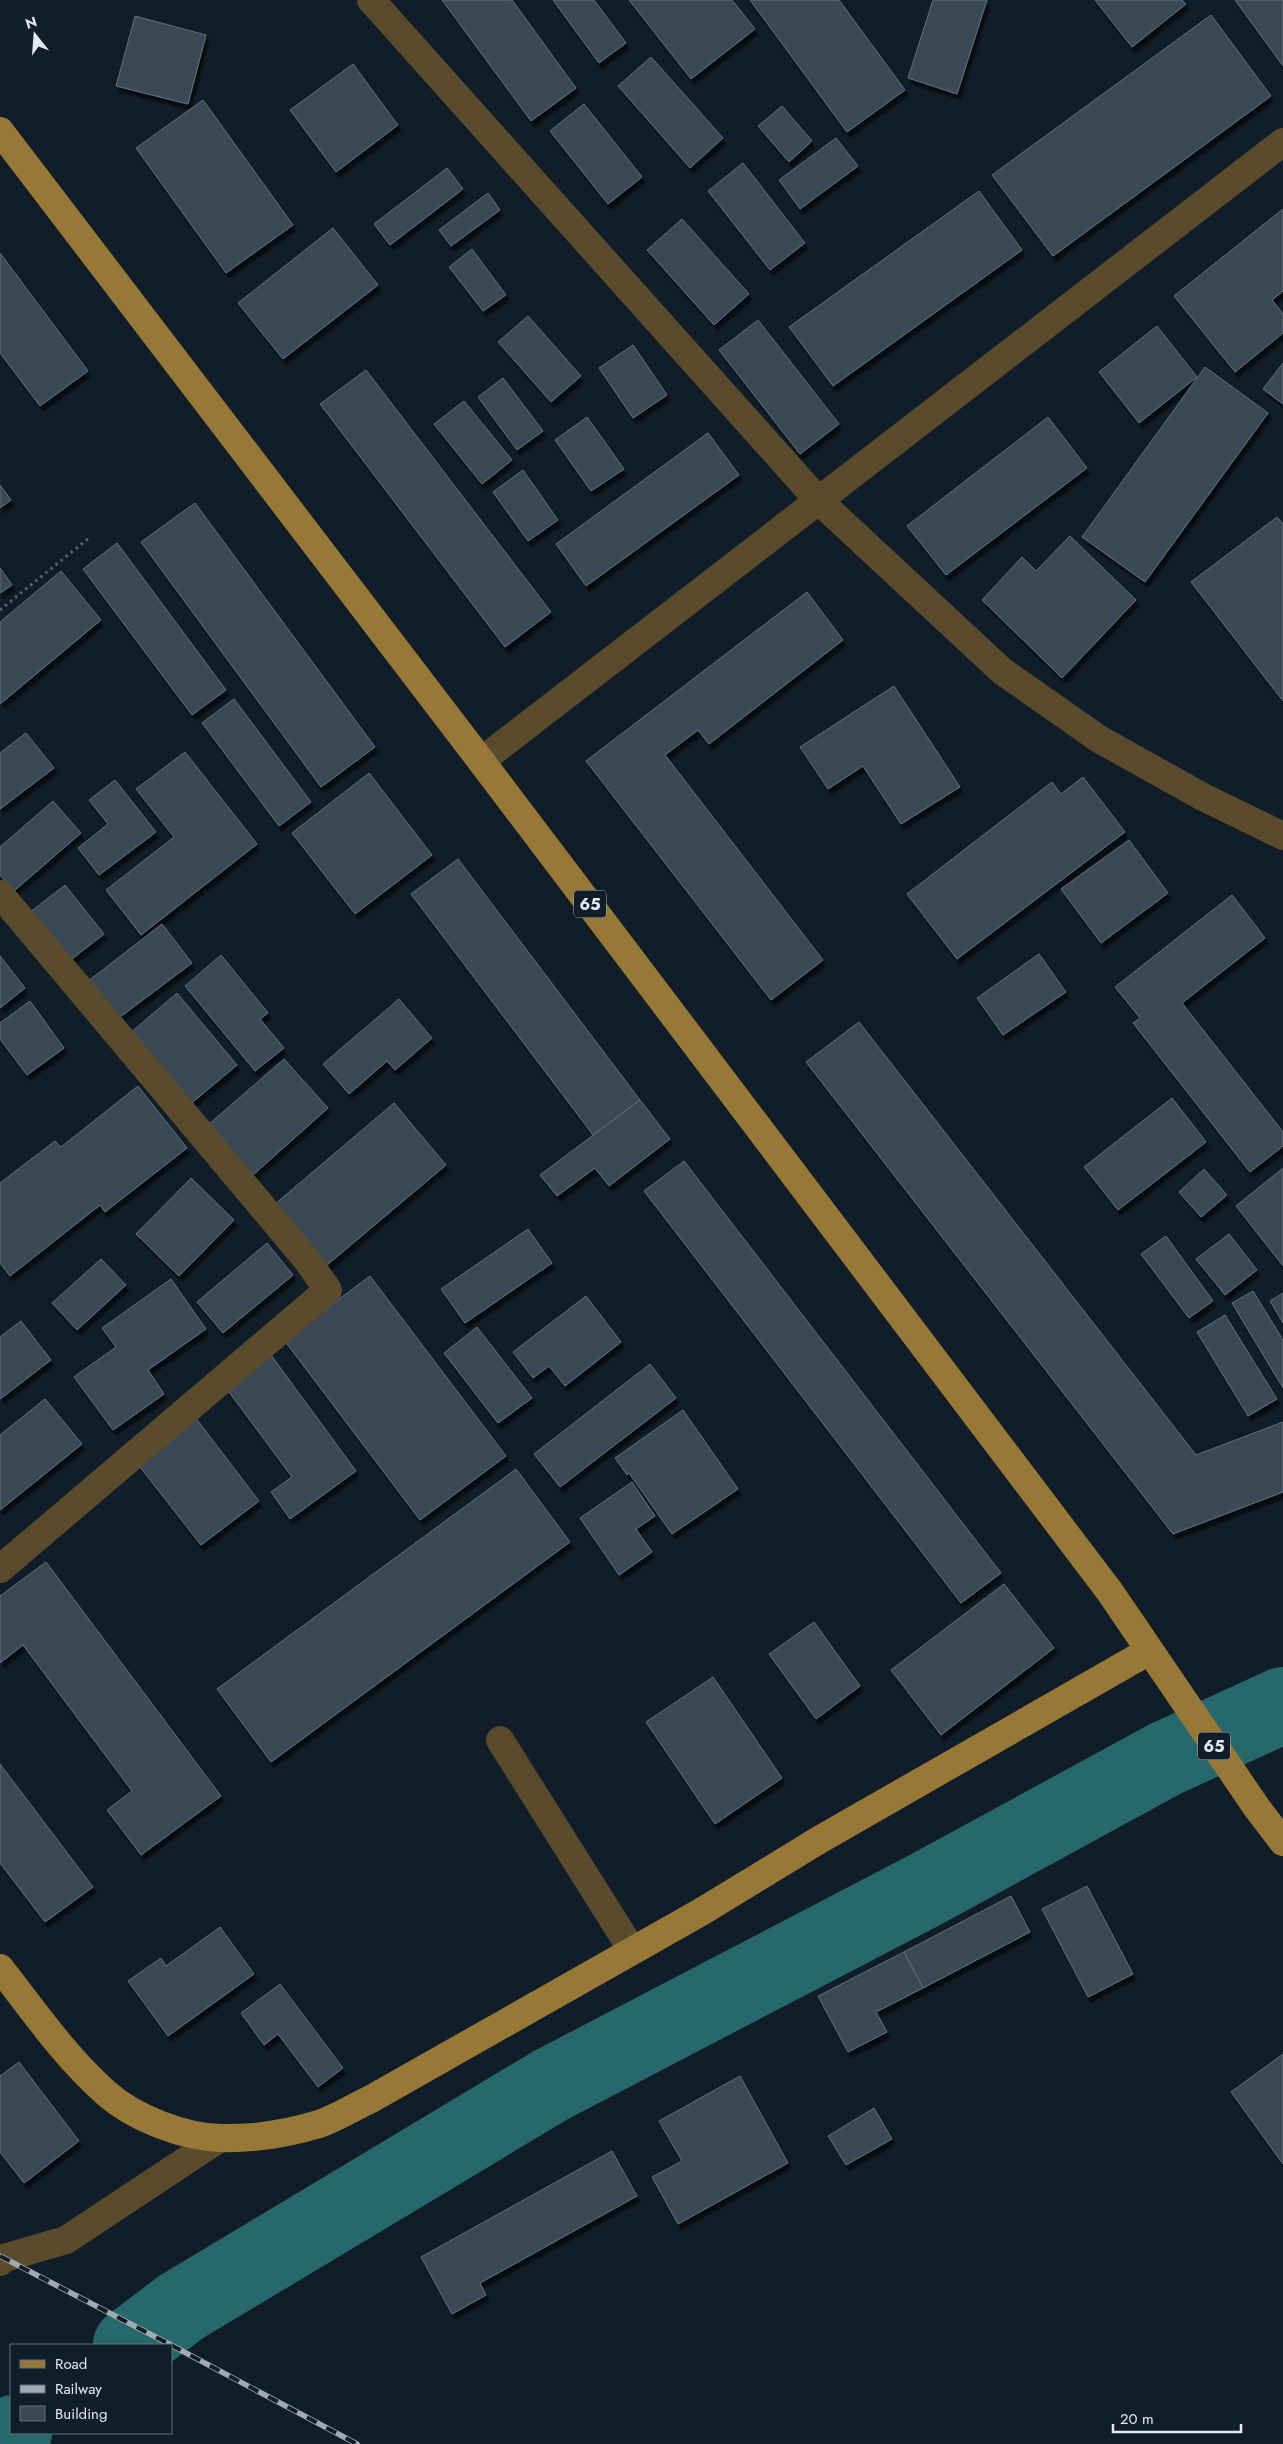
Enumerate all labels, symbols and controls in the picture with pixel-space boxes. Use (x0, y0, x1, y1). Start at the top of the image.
north arrow (10, 10, 60, 60)
text: N (23, 11, 39, 34)
road number: 65 (574, 891, 606, 918)
road number: 65 (1198, 1732, 1230, 1760)
legend (10, 2344, 172, 2434)
text: Road (55, 2353, 87, 2375)
text: Railway (55, 2378, 102, 2400)
scale bar (1113, 2402, 1240, 2434)
text: Building (55, 2403, 107, 2425)
text: 20 m (1120, 2408, 1154, 2430)

